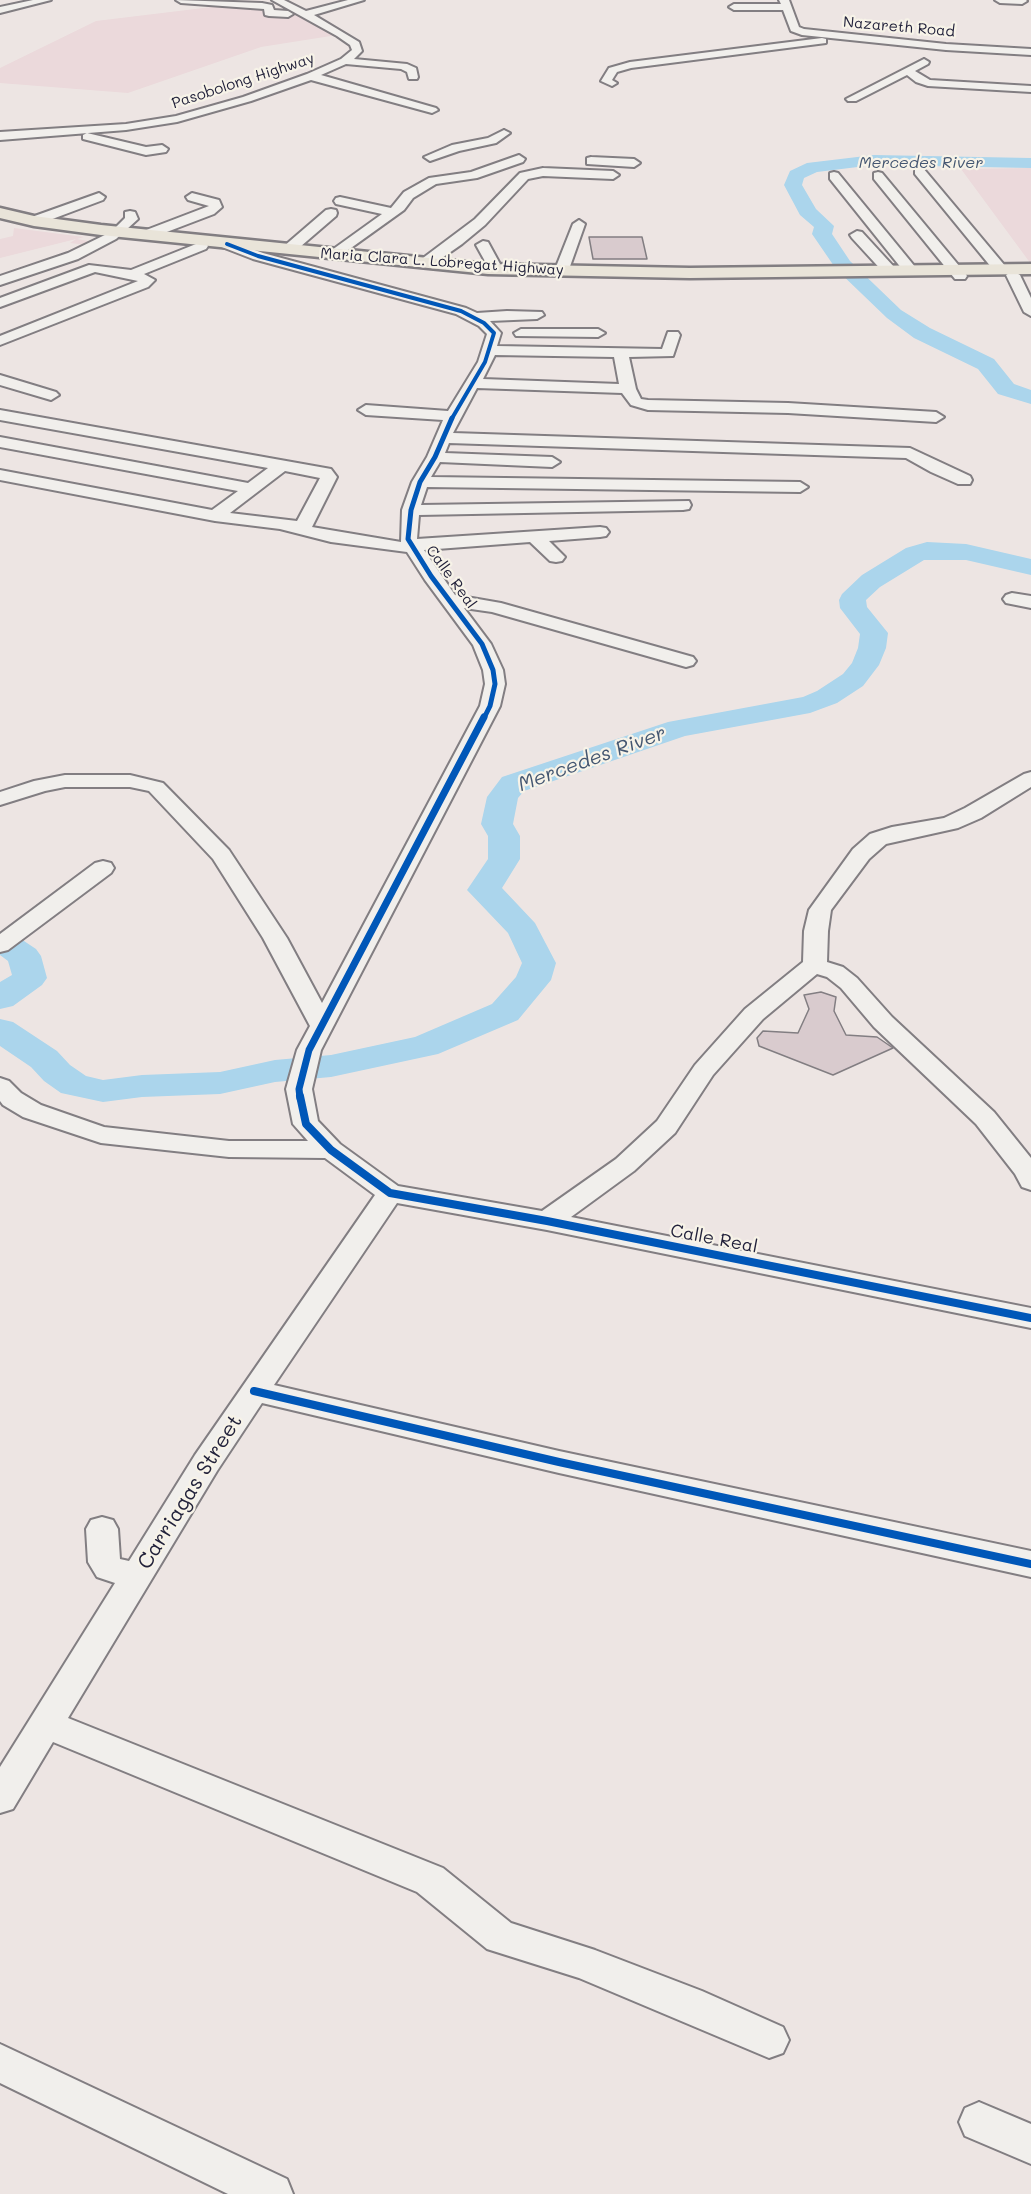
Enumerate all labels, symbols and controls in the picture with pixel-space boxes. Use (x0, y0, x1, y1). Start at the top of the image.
street label: Nazareth Road (842, 13, 956, 41)
street label: Pasobolong Highway (169, 49, 317, 113)
water label: Mercedes River (859, 153, 983, 173)
street label: Maria Clara L. Lobregat Highway (320, 245, 564, 279)
street label: Calle Real (422, 542, 480, 612)
water label: Mercedes River (515, 721, 669, 797)
street label: Calle Real (669, 1220, 759, 1258)
street label: Carriagas Street (132, 1410, 248, 1574)

